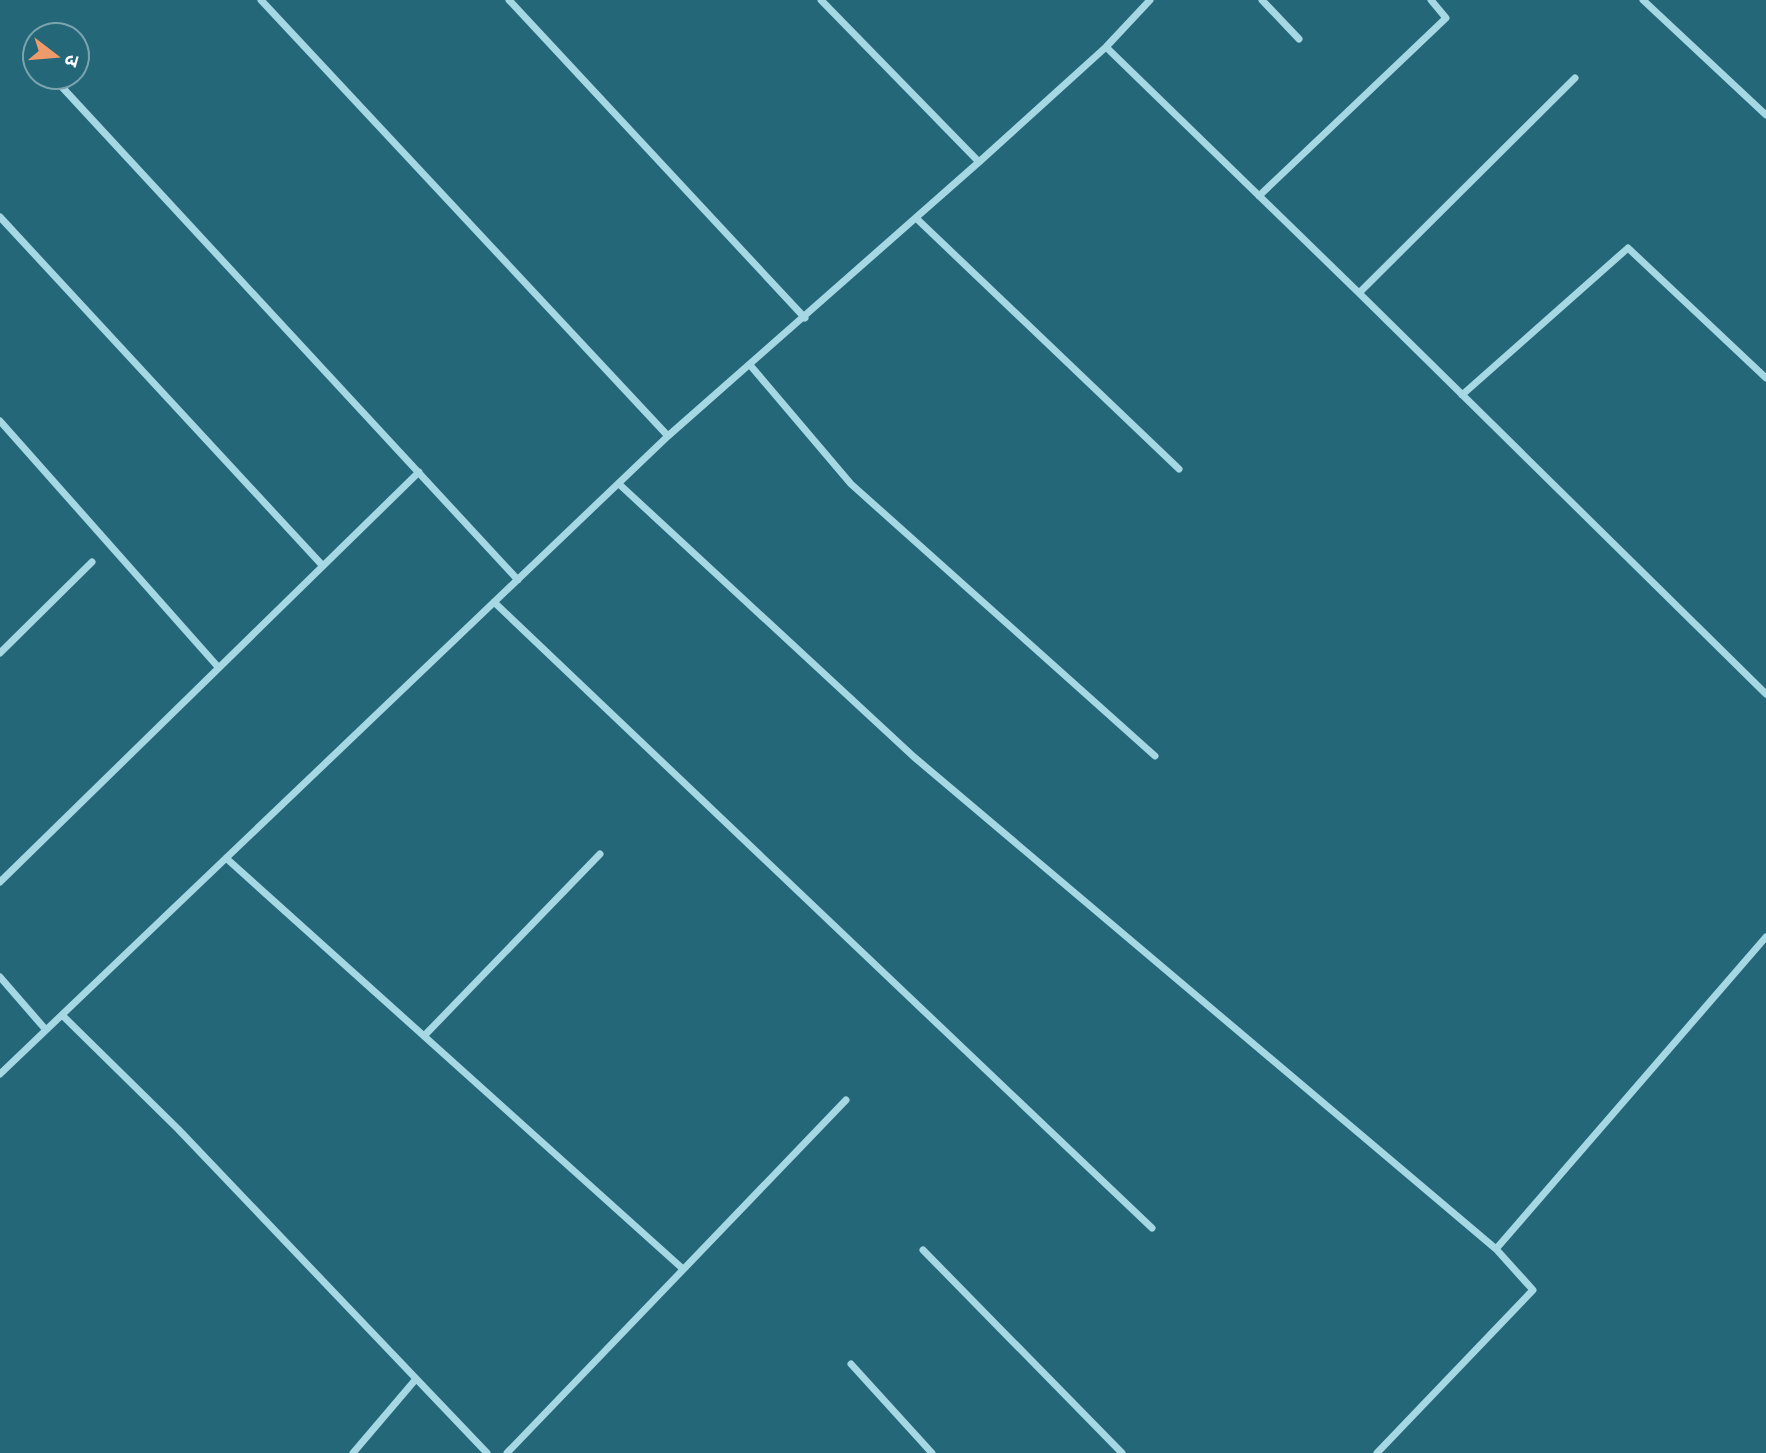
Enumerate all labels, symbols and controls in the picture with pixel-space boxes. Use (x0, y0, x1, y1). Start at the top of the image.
north arrow (21, 21, 91, 91)
text: उ (59, 52, 85, 70)

